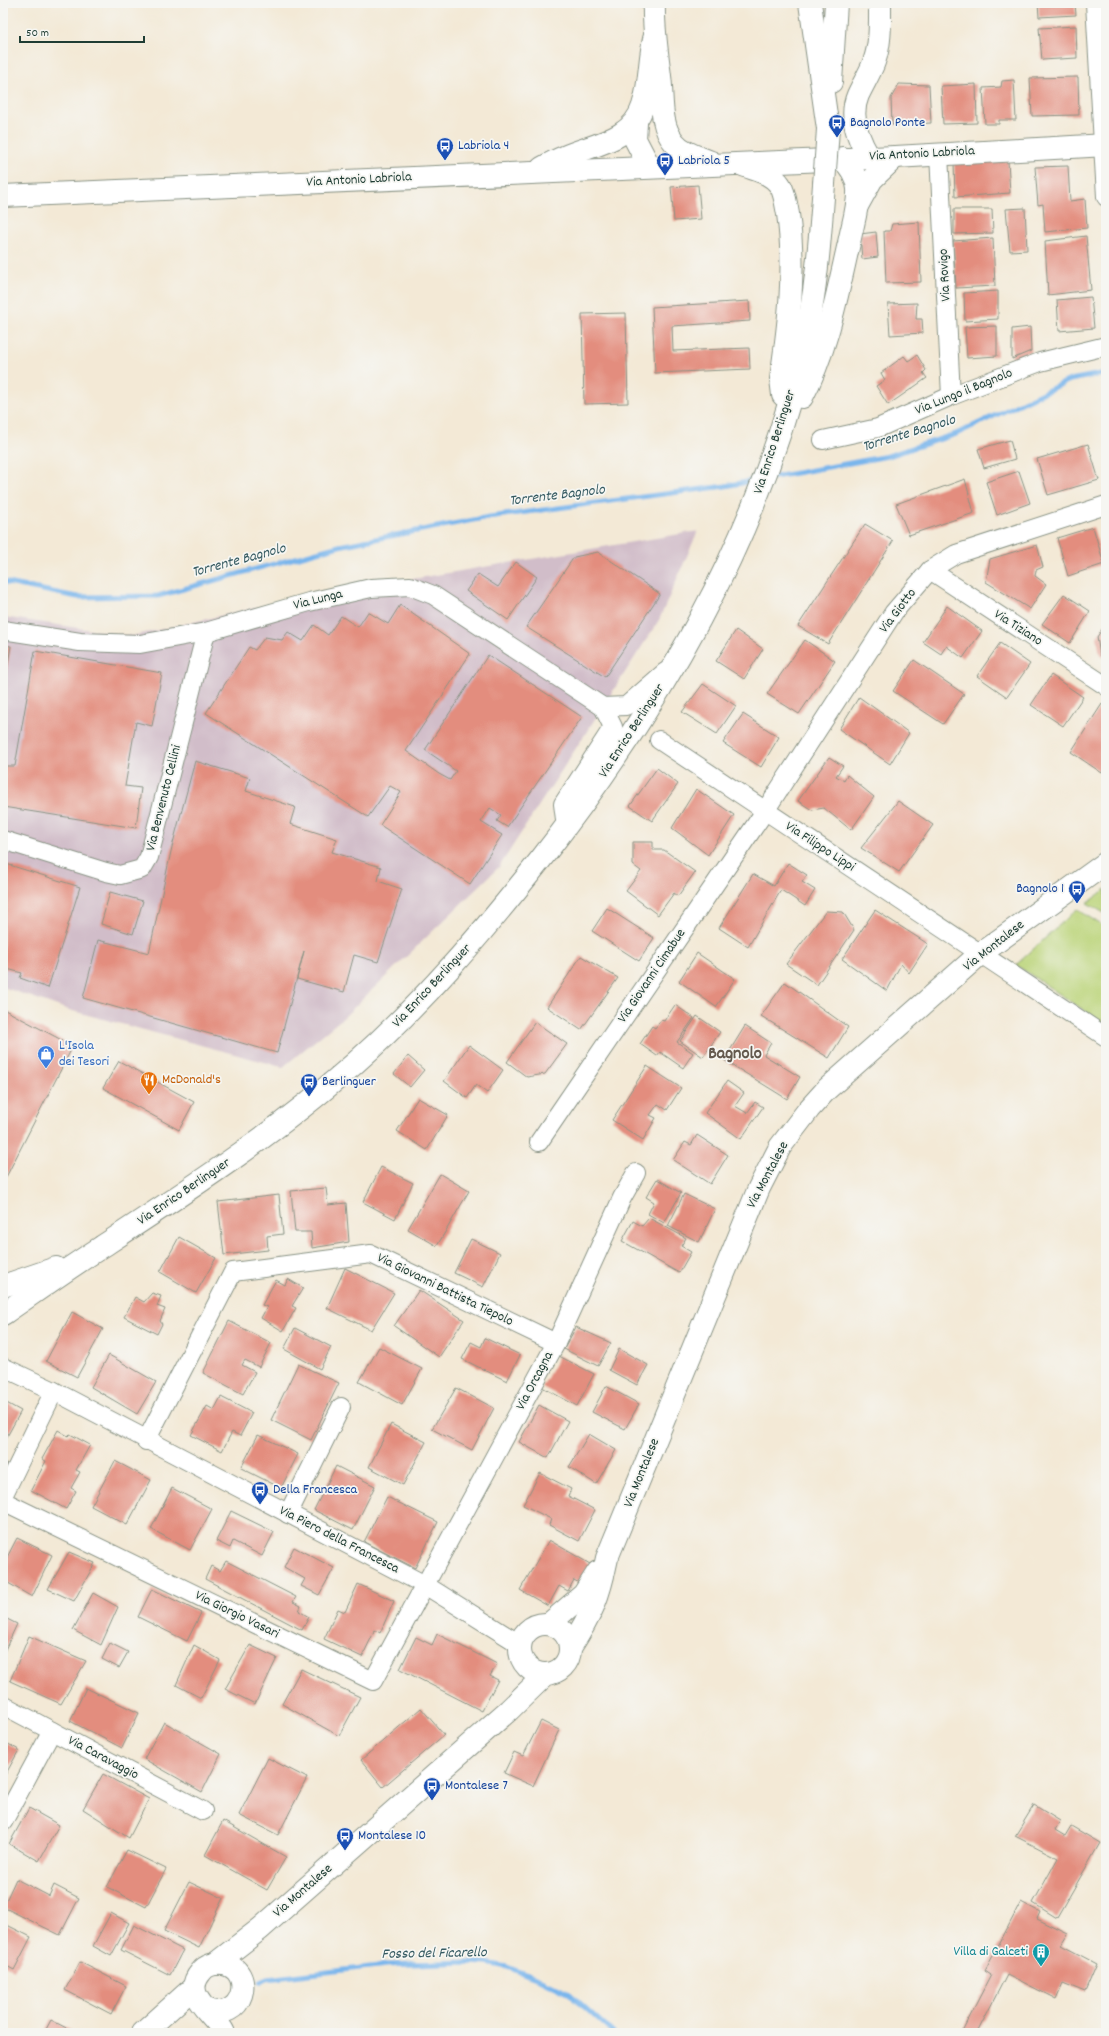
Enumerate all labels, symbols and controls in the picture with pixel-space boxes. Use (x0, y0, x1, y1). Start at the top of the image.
scale bar (20, 18, 144, 44)
text: 50 m (26, 25, 49, 42)
bus stop icon: Bagnolo Ponte (827, 113, 847, 138)
place label: Bagnolo Ponte (850, 113, 925, 133)
bus stop icon: Labriola 4 (435, 136, 455, 161)
place label: Labriola 4 (458, 136, 509, 156)
street label: Via Antonio Labriola (869, 141, 976, 167)
bus stop icon: Labriola 5 (655, 151, 675, 176)
place label: Labriola 5 (678, 151, 730, 171)
street label: Via Antonio Labriola (306, 167, 413, 193)
street label: Via Rovigo (934, 248, 956, 302)
street label: Via Lungo il Bagnolo (912, 363, 1016, 421)
street label: Via Enrico Berlinguer (749, 387, 802, 497)
water label: Torrente Bagnolo (860, 409, 959, 459)
water label: Torrente Bagnolo (508, 479, 607, 513)
water label: Torrente Bagnolo (190, 538, 290, 584)
street label: Via Lunga (291, 584, 345, 616)
street label: Via Giotto (875, 584, 921, 638)
street label: Via Tiziano (990, 605, 1046, 651)
street label: Via Enrico Berlinguer (594, 679, 670, 782)
street label: Via Benvenuto Cellini (141, 742, 187, 853)
street label: Via Filippo Lippi (781, 817, 859, 877)
place label: Bagnolo 1 (1016, 879, 1064, 899)
bus stop icon: Bagnolo 1 (1067, 879, 1087, 904)
street label: Via Montalese (959, 916, 1029, 976)
street label: Via Giovanni Cimabue (613, 925, 691, 1027)
street label: Via Enrico Berlinguer (388, 939, 477, 1033)
place label: L'Isola dei Tesori (59, 1036, 110, 1072)
district label: Bagnolo (708, 1042, 762, 1067)
shop icon: L'Isola dei Tesori (36, 1044, 56, 1069)
restaurant icon: McDonald's (139, 1070, 159, 1095)
place label: McDonald's (162, 1070, 221, 1090)
bus stop icon: Berlinguer (299, 1072, 319, 1097)
place label: Berlinguer (322, 1072, 377, 1092)
street label: Via Montalese (742, 1138, 794, 1212)
street label: Via Enrico Berlinguer (133, 1153, 235, 1231)
street label: Via Giovanni Battista Tiepolo (373, 1248, 517, 1332)
street label: Via Orcagna (511, 1348, 559, 1414)
street label: Via Montalese (619, 1435, 665, 1511)
bus stop icon: Della Francesca (250, 1480, 270, 1505)
place label: Della Francesca (273, 1480, 358, 1500)
street label: Via Piero della Francesca (276, 1501, 403, 1579)
street label: Via Giorgio Vasari (191, 1586, 283, 1644)
street label: Via Caravaggio (64, 1731, 142, 1785)
bus stop icon: Montalese 7 (422, 1776, 442, 1801)
place label: Montalese 7 (445, 1776, 508, 1796)
bus stop icon: Montalese 10 (335, 1826, 355, 1851)
place label: Montalese 10 (358, 1826, 426, 1846)
street label: Via Montalese (269, 1859, 337, 1923)
water label: Fosso del Ficarello (381, 1942, 488, 1966)
place label: Villa di Galceti (953, 1942, 1028, 1962)
building icon: Villa di Galceti (1031, 1942, 1051, 1967)

